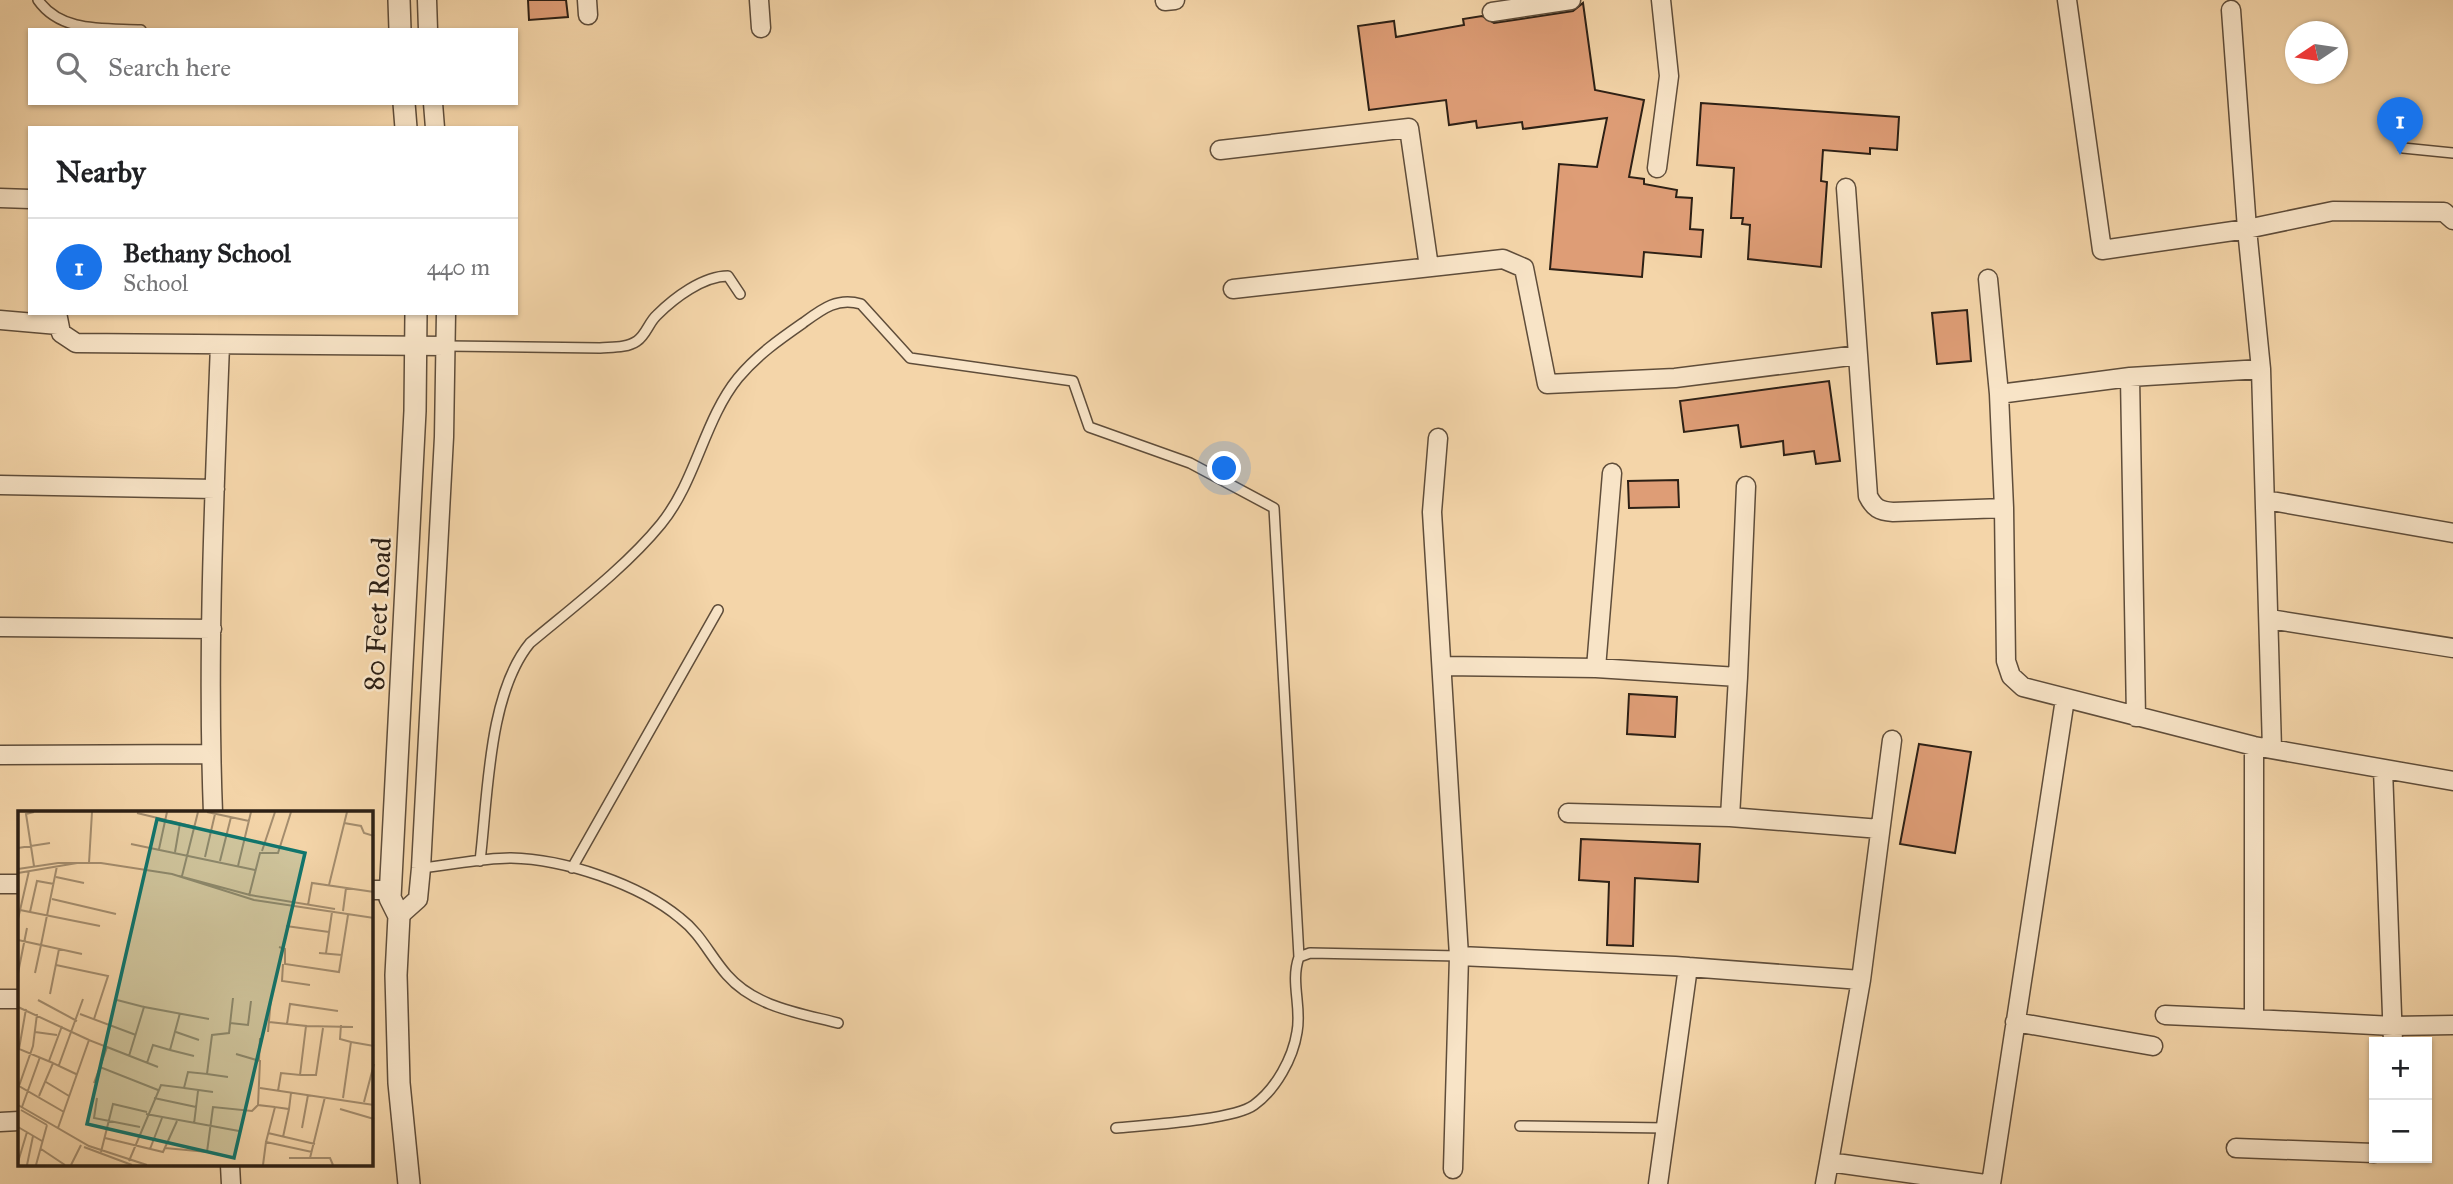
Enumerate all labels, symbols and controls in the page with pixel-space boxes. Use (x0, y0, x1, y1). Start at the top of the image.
north arrow (2285, 21, 2348, 84)
search box (28, 28, 518, 105)
icon: search (52, 48, 90, 86)
text: Search here (108, 51, 231, 83)
pin: 1 (2377, 97, 2423, 155)
text: Nearby (56, 154, 146, 190)
text: Bethany School (123, 237, 291, 269)
text: 1 (74, 253, 84, 281)
text: 440 m (427, 253, 490, 281)
text: School (123, 269, 188, 297)
your location (1207, 451, 1241, 485)
street label: 80 Feet Road (356, 536, 399, 692)
inset map (18, 811, 373, 1166)
map controls (2369, 1037, 2432, 1163)
button: + (2369, 1037, 2432, 1100)
button: − (2369, 1100, 2432, 1163)

